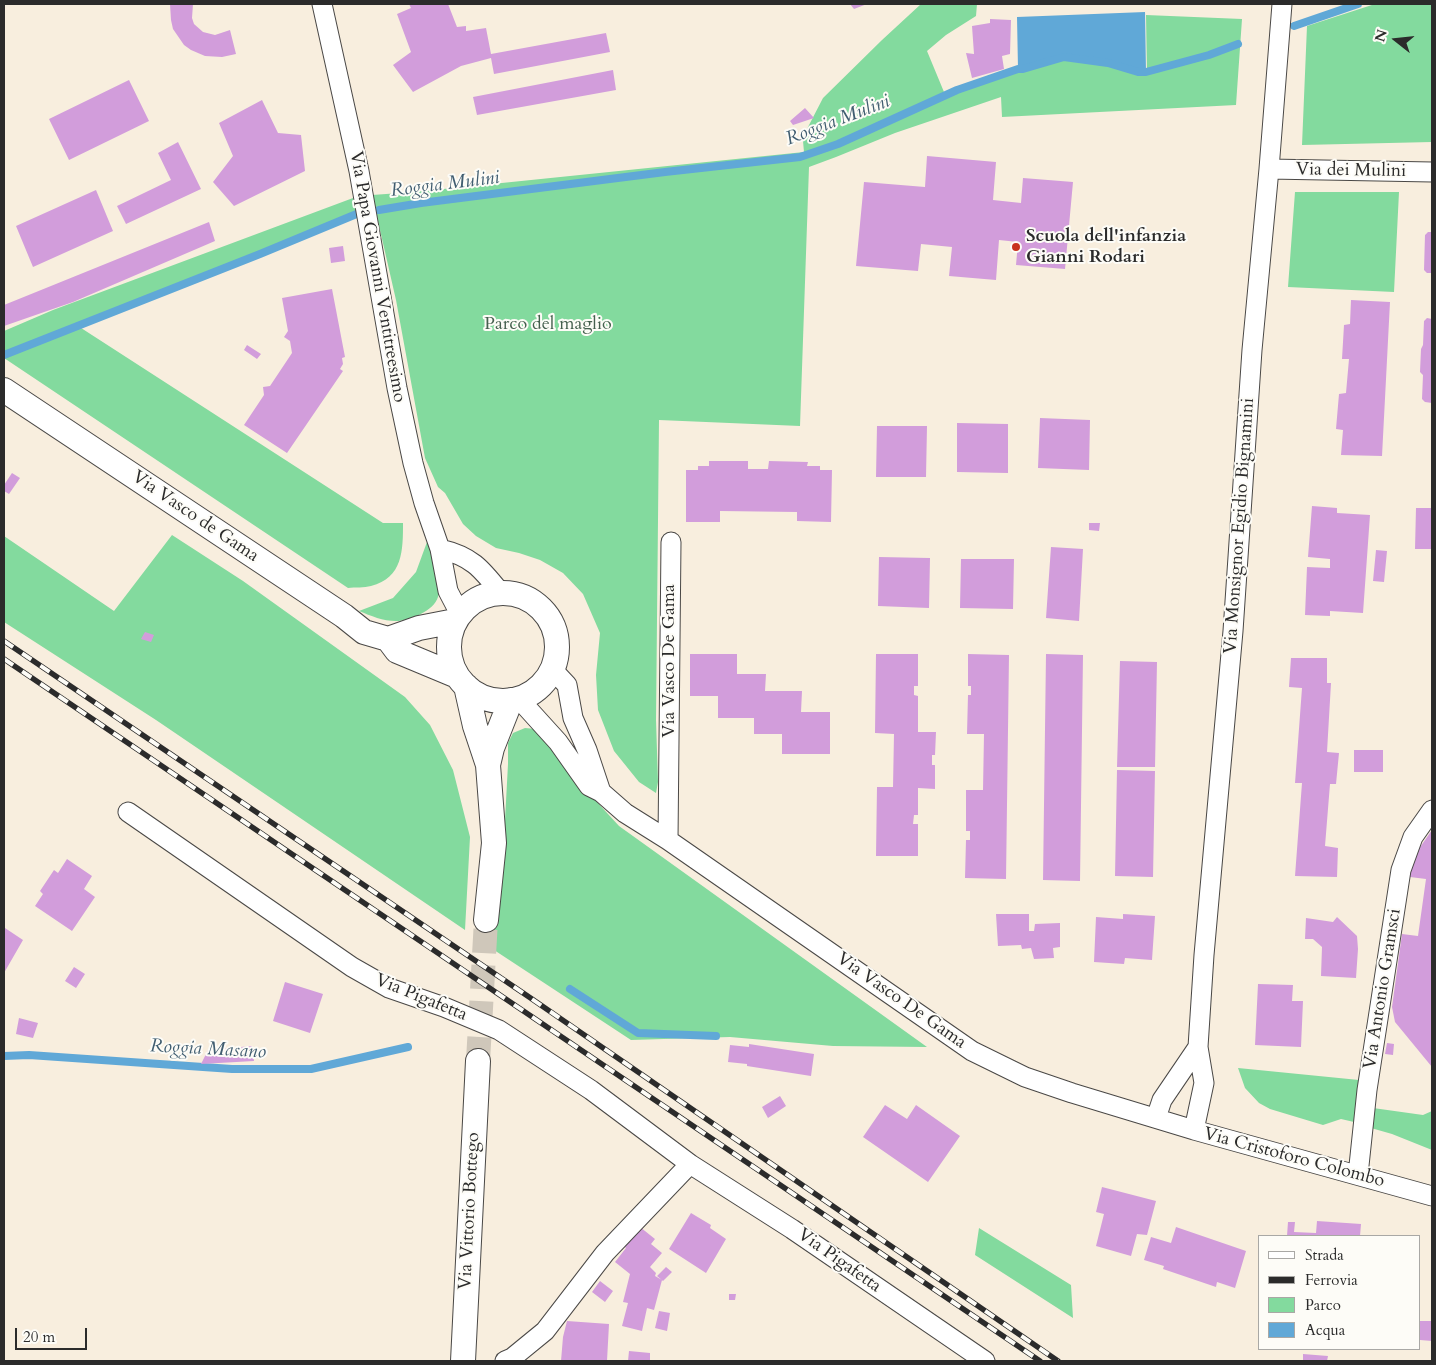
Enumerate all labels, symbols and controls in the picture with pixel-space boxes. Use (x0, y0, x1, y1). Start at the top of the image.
north arrow (1371, 15, 1421, 65)
text: N (1370, 27, 1392, 44)
water label: Roggia Mulini (783, 91, 893, 151)
street label: Via Papa Giovanni Ventitreesimo (344, 150, 410, 404)
street label: Via dei Mulini (1296, 159, 1406, 183)
water label: Roggia Mulini (389, 167, 501, 203)
place label: Scuola dell'infanzia Gianni Rodari (1026, 226, 1186, 268)
marker: Scuola dell'infanzia Gianni Rodari (1010, 241, 1022, 253)
park label: Parco del maglio (484, 314, 612, 336)
street label: Via Monsignor Egidio Bignamini (1220, 397, 1260, 655)
street label: Via Vasco de Gama (127, 467, 263, 567)
street label: Via Vasco De Gama (659, 584, 681, 738)
street label: Via Antonio Gramsci (1360, 907, 1406, 1071)
street label: Via Vasco De Gama (832, 948, 970, 1054)
street label: Via Pigafetta (372, 970, 470, 1026)
water label: Roggia Masano (149, 1036, 267, 1064)
street label: Via Cristoforo Colombo (1201, 1123, 1387, 1193)
street label: Via Vittorio Bottego (455, 1132, 485, 1290)
street label: Via Pigafetta (793, 1224, 885, 1298)
legend (1258, 1235, 1421, 1350)
text: Strada (1305, 1245, 1344, 1265)
text: Ferrovia (1305, 1270, 1358, 1290)
text: Parco (1305, 1295, 1341, 1315)
scale bar (18, 1318, 90, 1350)
text: Acqua (1305, 1320, 1345, 1340)
text: 20 m (23, 1327, 55, 1347)

